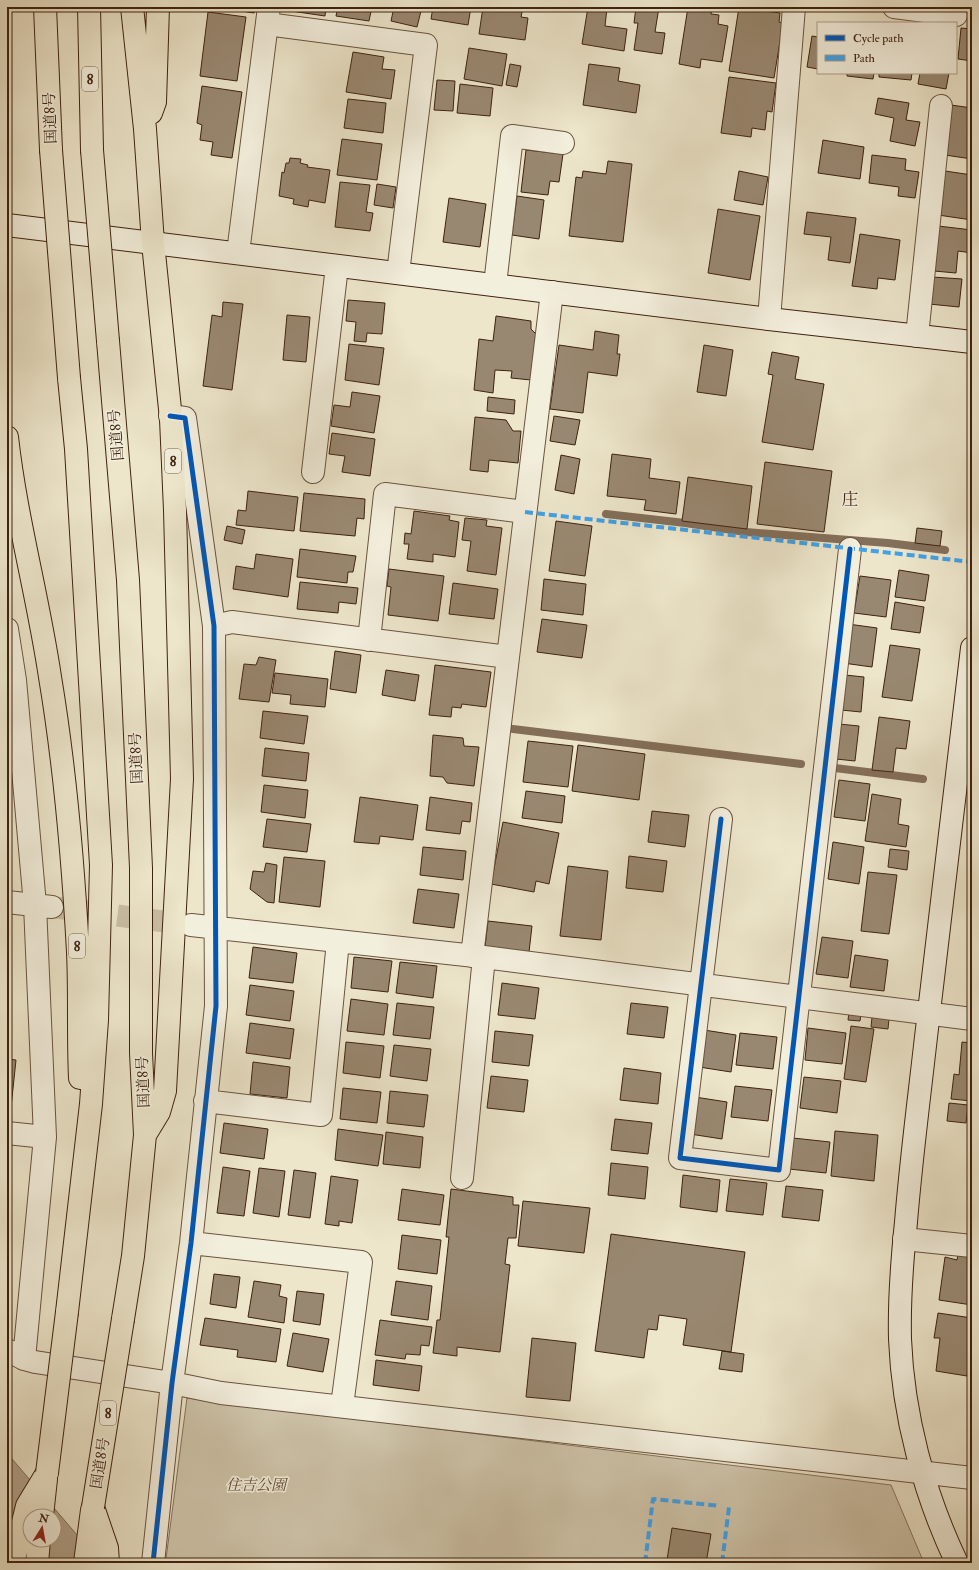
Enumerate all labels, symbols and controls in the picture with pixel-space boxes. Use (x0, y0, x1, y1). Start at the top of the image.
legend (817, 22, 957, 74)
text: Cycle path (853, 31, 904, 46)
text: Path (853, 51, 876, 66)
road number: 8 (82, 67, 98, 91)
street label: 国道8号 (40, 92, 61, 144)
street label: 国道8号 (105, 408, 128, 462)
road number: 8 (165, 449, 181, 473)
district label: 庄 (842, 489, 859, 510)
street label: 国道8号 (126, 731, 147, 784)
road number: 8 (69, 934, 85, 958)
street label: 国道8号 (133, 1056, 154, 1108)
road number: 8 (100, 1401, 116, 1425)
street label: 国道8号 (87, 1436, 114, 1490)
park label: 住吉公園 (226, 1476, 289, 1495)
north arrow (22, 1508, 62, 1548)
text: N (37, 1511, 51, 1526)

